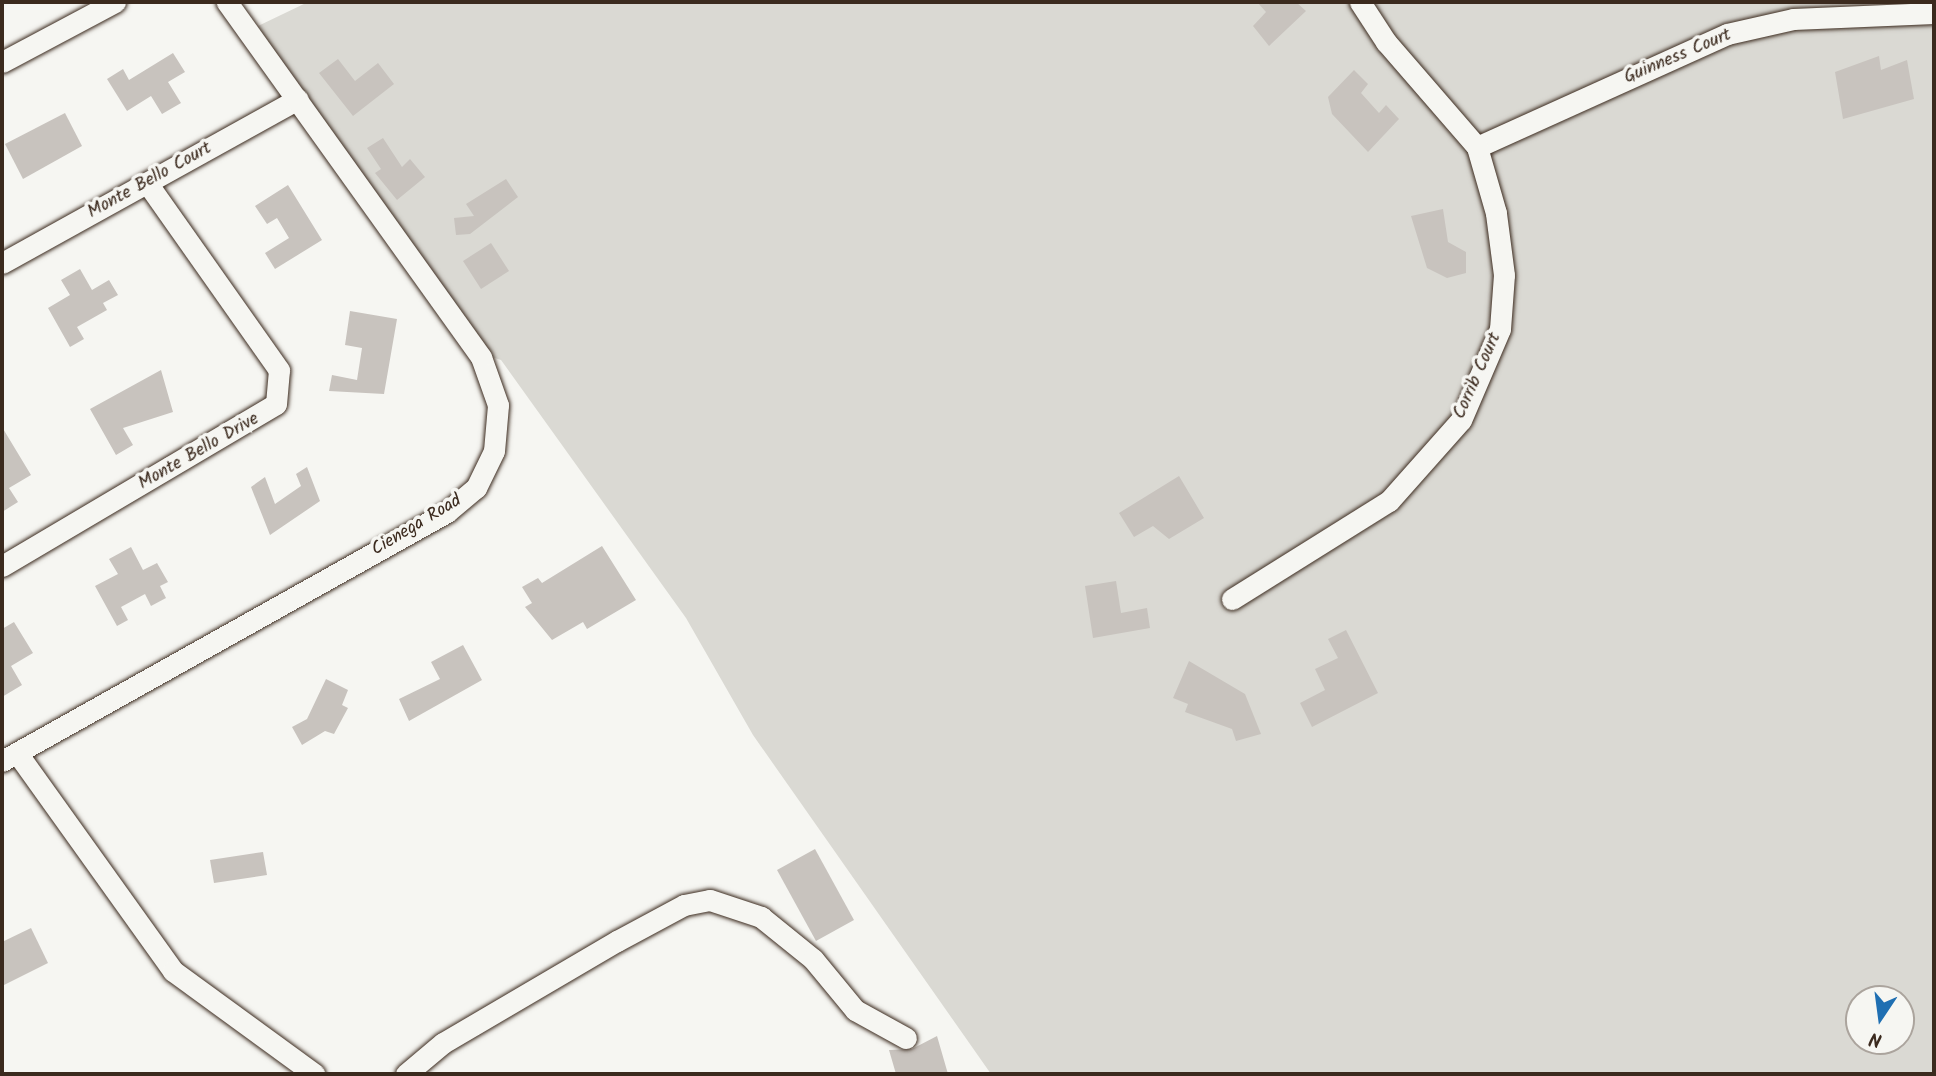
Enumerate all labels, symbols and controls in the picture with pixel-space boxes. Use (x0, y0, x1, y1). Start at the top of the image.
street label: Guinness Court (1621, 25, 1735, 89)
street label: Monte Bello Court (84, 138, 216, 224)
street label: Corrib Court (1449, 329, 1507, 423)
street label: Monte Bello Drive (135, 409, 263, 495)
street label: Cienega Road (368, 491, 466, 561)
north arrow (1845, 985, 1915, 1055)
text: N (1867, 1023, 1885, 1054)

